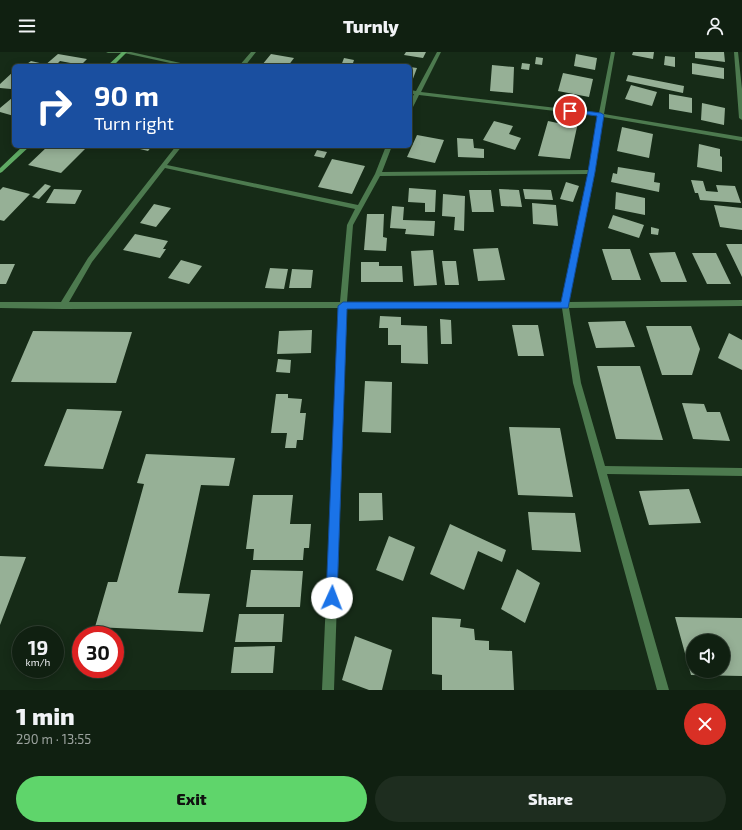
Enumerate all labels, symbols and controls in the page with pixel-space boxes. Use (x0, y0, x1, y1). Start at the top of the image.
icon: menu (16, 15, 38, 37)
text: Turnly (343, 15, 399, 37)
icon: person (704, 15, 726, 37)
text: 90 m (94, 78, 159, 112)
icon: right (28, 80, 80, 132)
pin (553, 94, 587, 128)
icon: arrive (559, 100, 581, 122)
text: Turn right (94, 112, 174, 134)
position arrow (311, 577, 353, 619)
speed limit sign: 30 (72, 626, 124, 678)
map controls (686, 634, 730, 678)
button: sound (686, 634, 730, 678)
text: 19 (28, 635, 48, 659)
text: km/h (26, 656, 50, 668)
text: 1 min (16, 701, 75, 730)
button: close (684, 703, 726, 745)
text: 290 m · 13:55 (16, 731, 91, 747)
button: Exit (16, 776, 367, 822)
button: Share (375, 776, 726, 822)

